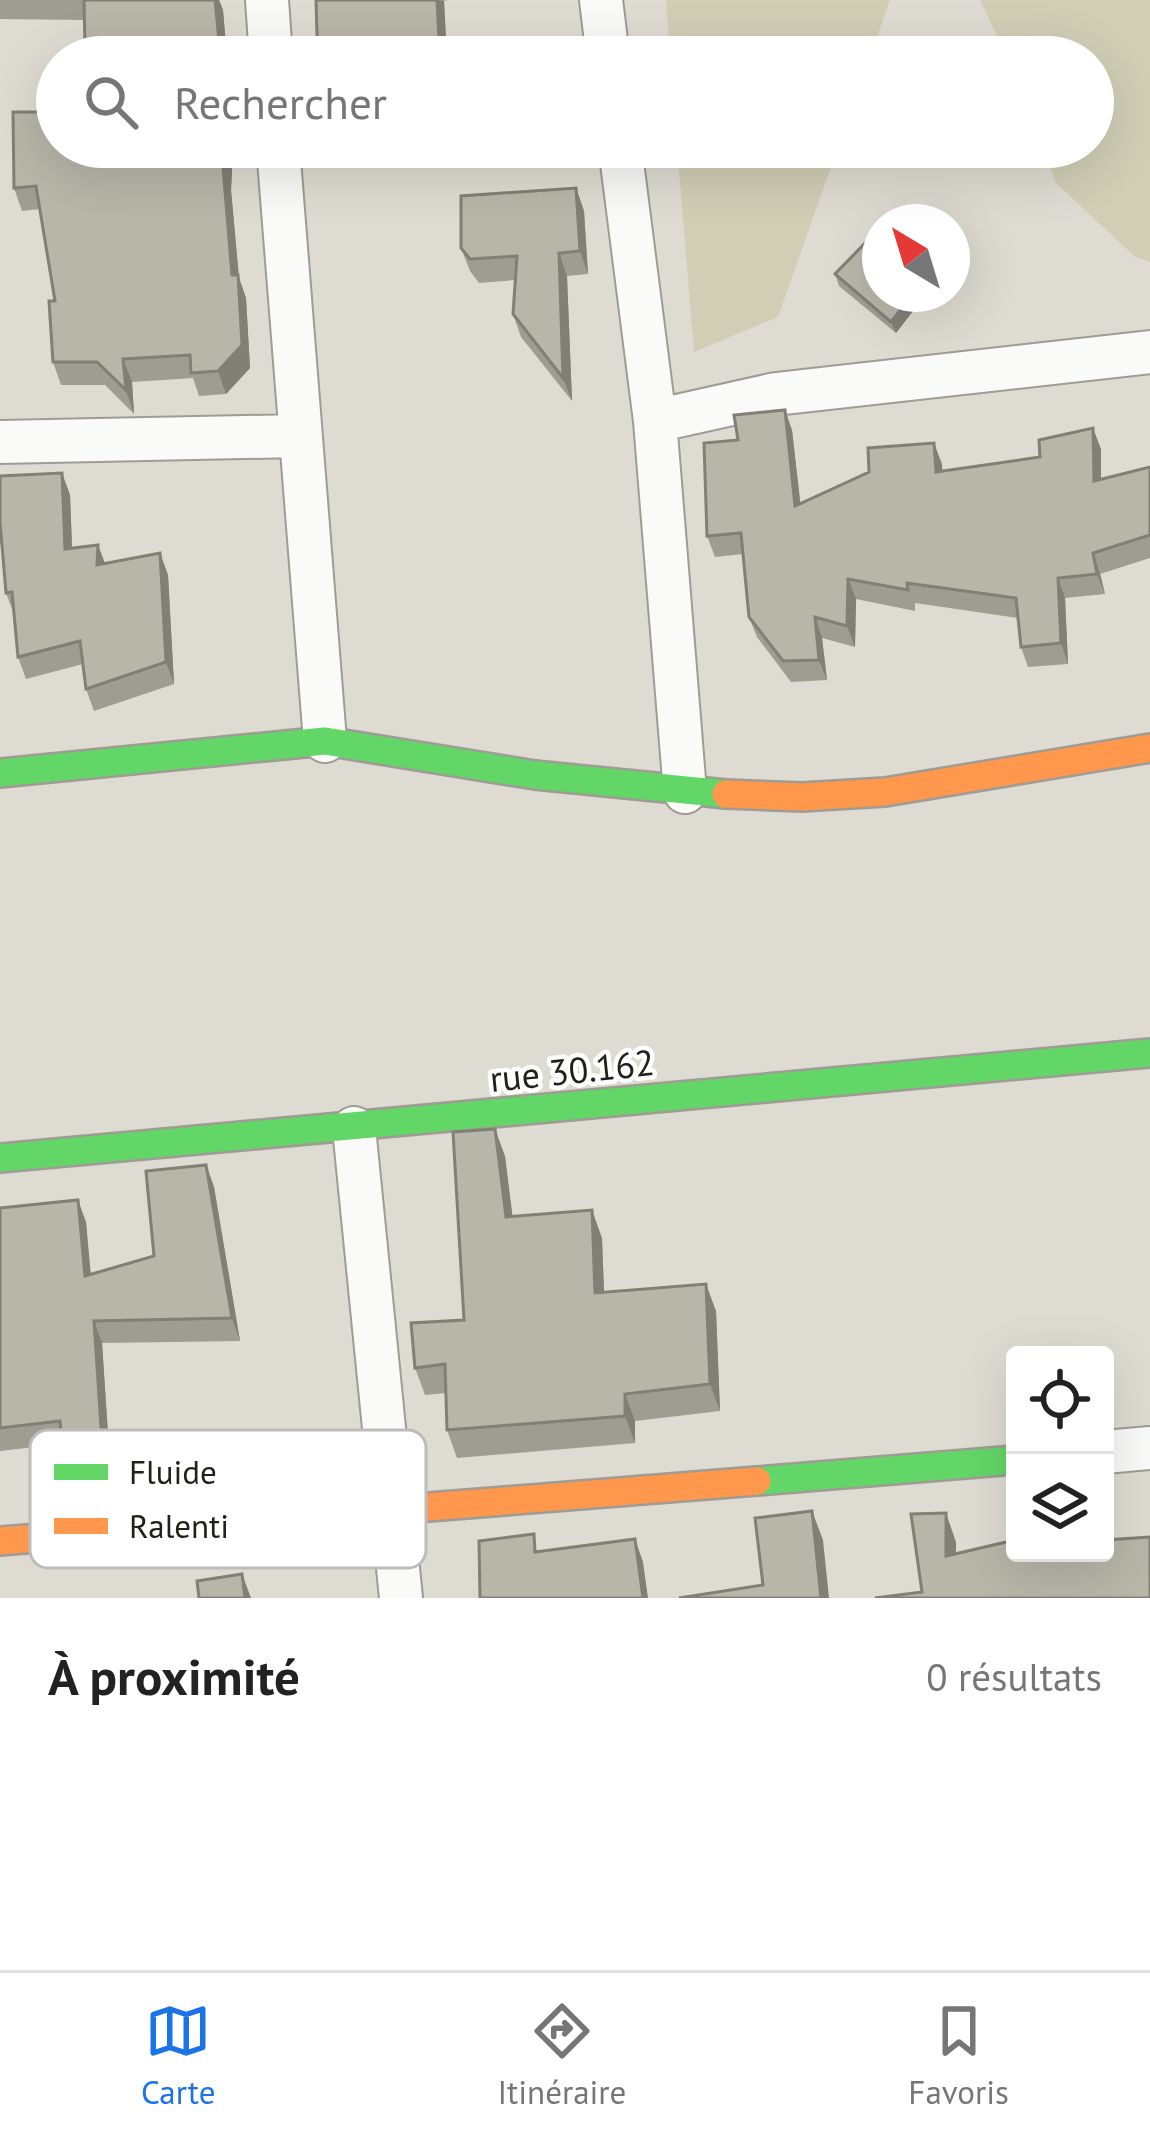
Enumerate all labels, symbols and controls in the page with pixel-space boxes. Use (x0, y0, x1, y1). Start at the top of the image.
search box (36, 36, 1114, 168)
icon: search (78, 69, 144, 135)
text: Rechercher (174, 73, 387, 131)
north arrow (862, 204, 970, 312)
street label: rue 30.162 (487, 1038, 657, 1102)
map controls (1006, 1346, 1114, 1562)
button: locate (1006, 1346, 1114, 1454)
legend (30, 1430, 426, 1568)
text: Fluide (129, 1450, 217, 1493)
button: layers (1006, 1454, 1114, 1562)
text: Ralenti (129, 1504, 229, 1547)
text: À proximité (48, 1643, 300, 1709)
text: 0 résultats (926, 1651, 1102, 1702)
tab: Carte (141, 1998, 215, 2113)
tab: Itinéraire (497, 1998, 626, 2113)
tab: Favoris (908, 1998, 1009, 2113)

